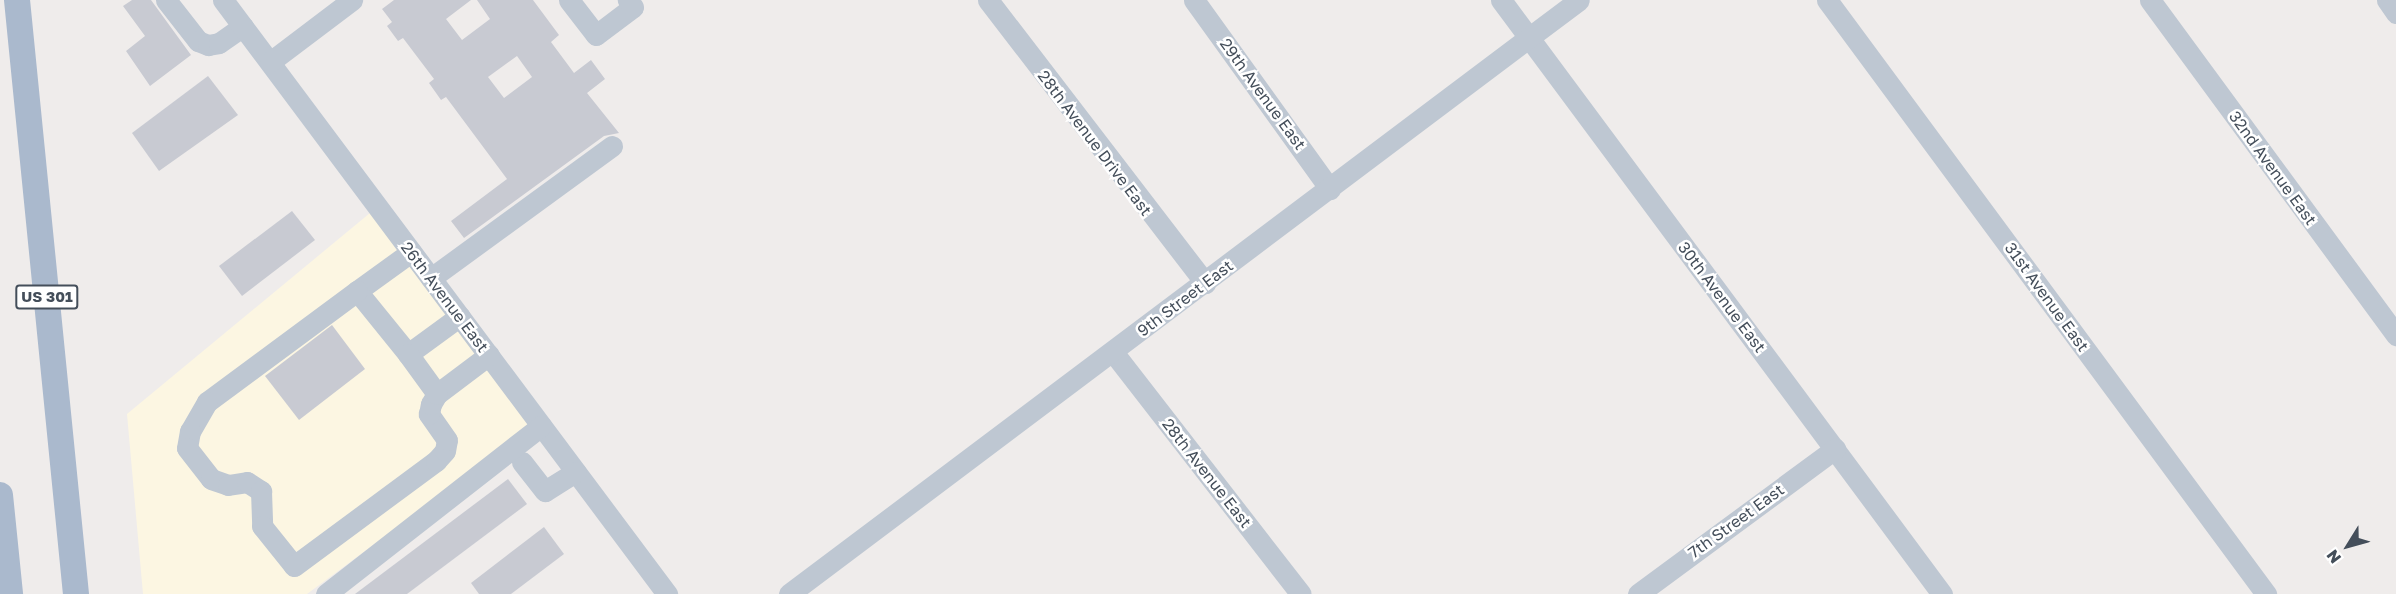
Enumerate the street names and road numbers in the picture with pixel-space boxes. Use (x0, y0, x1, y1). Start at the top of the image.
street label: 29th Avenue East (1216, 34, 1310, 154)
street label: 28th Avenue Drive East (1034, 67, 1156, 219)
street label: 32nd Avenue East (2225, 107, 2321, 229)
street label: 26th Avenue East (397, 238, 493, 356)
street label: 30th Avenue East (1674, 238, 1770, 356)
street label: 31st Avenue East (2001, 239, 2093, 355)
street label: 9th Street East (1133, 256, 1237, 340)
road number: US 301 (14, 285, 80, 309)
street label: 28th Avenue East (1158, 415, 1256, 531)
street label: 7th Street East (1684, 480, 1788, 562)

